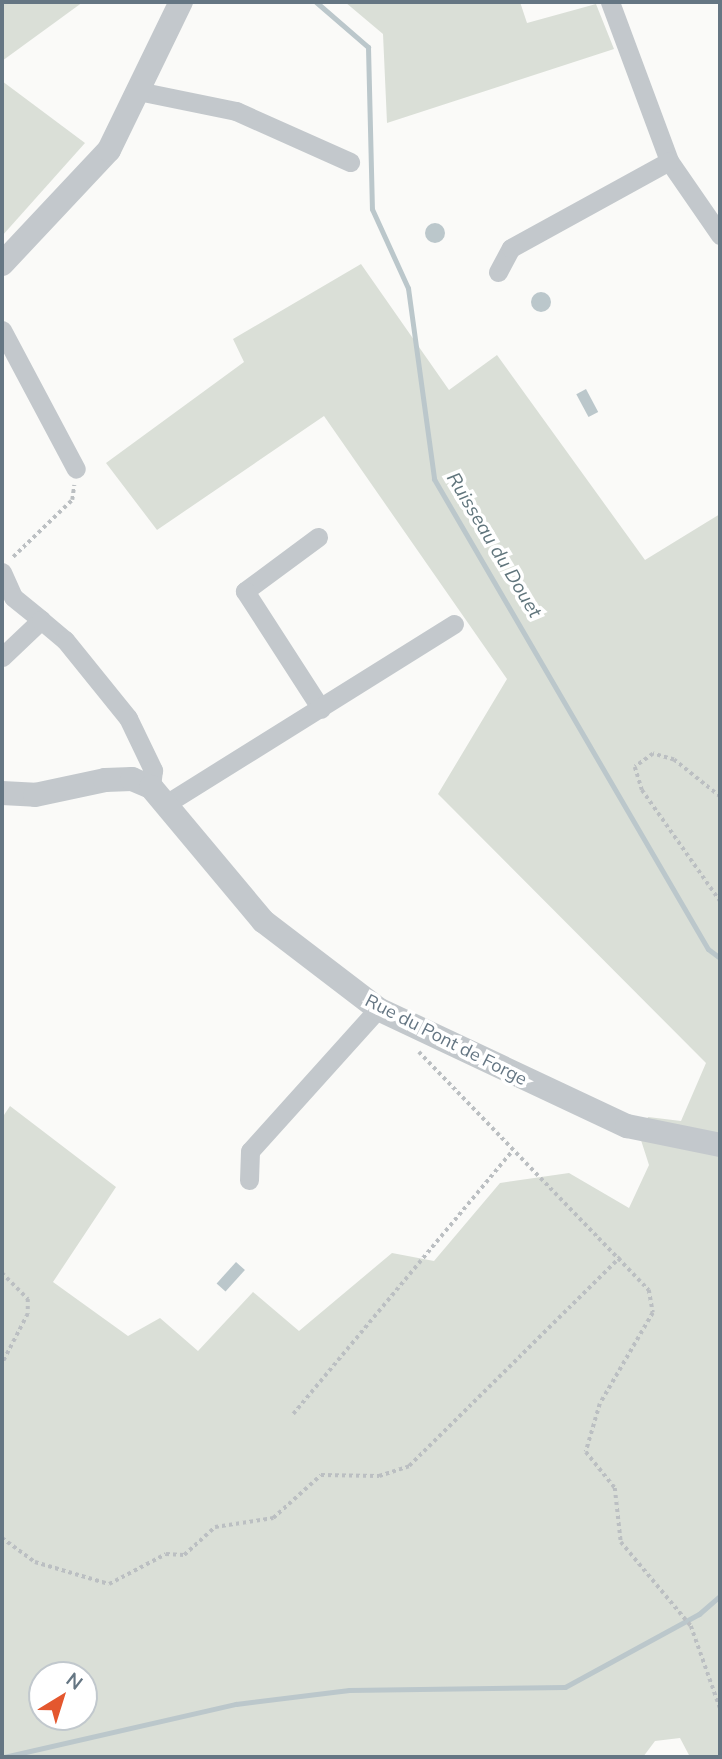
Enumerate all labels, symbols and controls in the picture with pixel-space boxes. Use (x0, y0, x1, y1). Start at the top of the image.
water label: Ruisseau du Douet (442, 468, 546, 622)
street label: Rue du Pont de Forge (361, 990, 531, 1090)
north arrow (28, 1661, 98, 1731)
text: N (62, 1667, 88, 1695)

